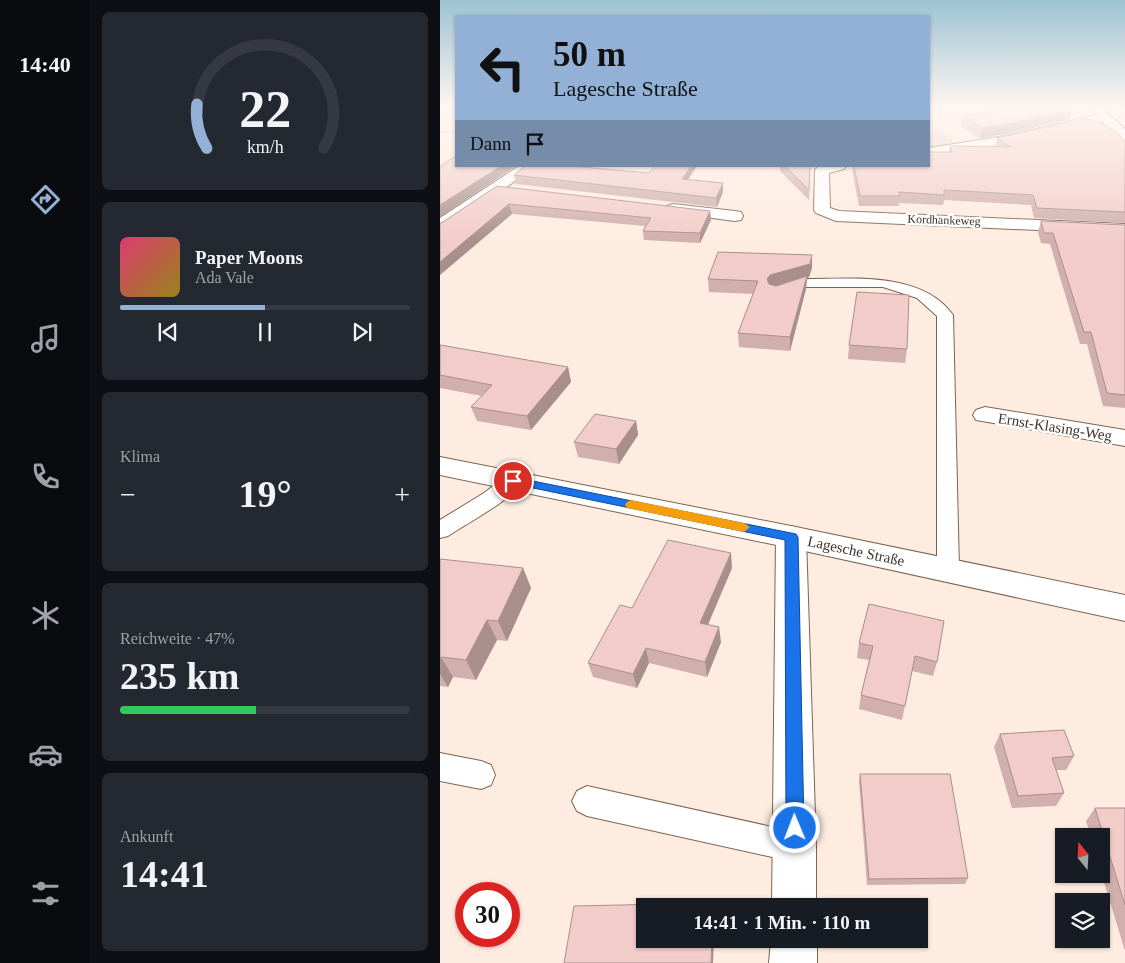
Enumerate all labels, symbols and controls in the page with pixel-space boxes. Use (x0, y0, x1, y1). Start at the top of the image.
icon: left (470, 35, 535, 100)
text: 50 m (553, 35, 626, 74)
text: 14:40 (19, 52, 71, 77)
text: Lagesche Straße (553, 76, 698, 101)
text: 22 (239, 81, 291, 138)
icon: arrive (521, 130, 549, 158)
text: Dann (470, 133, 511, 154)
text: km/h (247, 137, 283, 157)
icon: directions (28, 182, 63, 217)
street label: Kordhankeweg (907, 212, 981, 228)
text: Paper Moons (195, 247, 303, 268)
text: Ada Vale (195, 269, 254, 286)
icon: previous (154, 318, 182, 346)
icon: pause (251, 318, 279, 346)
icon: next (348, 318, 376, 346)
icon: music (28, 321, 63, 356)
street label: Ernst-Klasing-Weg (997, 410, 1114, 444)
text: Klima (120, 448, 160, 465)
icon: phone (28, 459, 63, 494)
pin (492, 460, 534, 502)
icon: arrive (499, 467, 527, 495)
text: 19° (238, 473, 292, 515)
text: − (120, 479, 136, 510)
text: + (394, 479, 410, 510)
street label: Lagesche Straße (806, 533, 906, 569)
icon: climate (28, 598, 63, 633)
text: Reichweite · 47% (120, 630, 235, 647)
text: 235 km (120, 655, 239, 697)
icon: car (28, 737, 63, 772)
position arrow (768, 801, 820, 853)
text: Ankunft (120, 828, 173, 845)
north arrow (1055, 828, 1110, 882)
map controls (1055, 828, 1110, 948)
text: 14:41 (120, 853, 209, 895)
icon: filters (28, 876, 63, 911)
speed limit sign: 30 (455, 882, 520, 947)
button: layers (1055, 893, 1110, 948)
text: 14:41 · 1 Min. · 110 m (694, 912, 870, 933)

